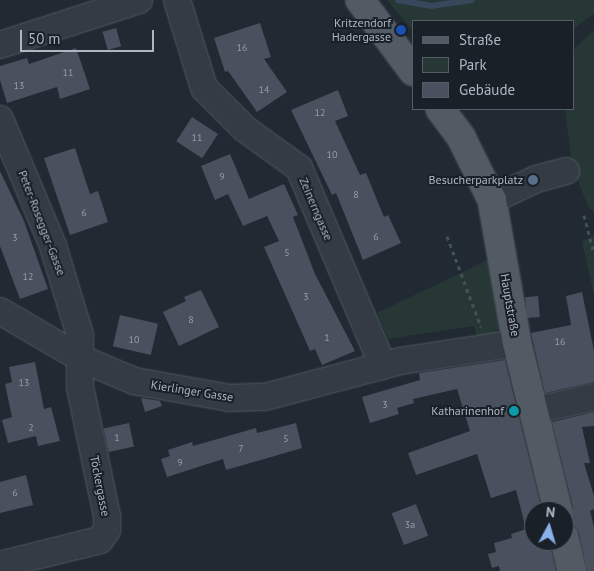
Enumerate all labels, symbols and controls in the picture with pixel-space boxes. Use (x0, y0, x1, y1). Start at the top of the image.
place label: Kritzendorf Hadergasse (332, 16, 391, 44)
scale bar (22, 20, 156, 52)
legend (412, 20, 574, 110)
marker: Kritzendorf Hadergasse (395, 24, 407, 36)
text: 50 m (28, 29, 61, 48)
text: Straße (459, 30, 501, 49)
house number: 16 (237, 42, 247, 54)
text: Park (459, 55, 487, 74)
house number: 11 (63, 67, 73, 79)
house number: 13 (14, 80, 24, 92)
text: Gebäude (459, 80, 515, 99)
house number: 14 (259, 84, 269, 96)
house number: 12 (315, 107, 325, 119)
house number: 11 (192, 132, 202, 144)
house number: 10 (327, 149, 337, 161)
street label: Peter-Rosegger-Gasse (15, 168, 69, 278)
house number: 9 (219, 171, 225, 183)
place label: Besucherparkplatz (429, 173, 523, 187)
marker: Besucherparkplatz (527, 174, 539, 186)
street label: Zeinerngasse (296, 175, 336, 243)
house number: 8 (353, 189, 359, 201)
house number: 6 (81, 207, 87, 219)
house number: 6 (373, 231, 379, 243)
house number: 3 (12, 232, 18, 244)
house number: 5 (284, 247, 290, 259)
house number: 12 (23, 271, 33, 283)
street label: Hauptstraße (497, 273, 523, 337)
house number: 3 (303, 291, 309, 303)
house number: 8 (188, 314, 194, 326)
house number: 1 (324, 332, 330, 344)
house number: 10 (129, 334, 139, 346)
house number: 16 (555, 336, 565, 348)
house number: 13 (19, 377, 29, 389)
street label: Kierlinger Gasse (150, 377, 234, 405)
house number: 3 (382, 399, 388, 411)
place label: Katharinenhof (431, 404, 504, 418)
marker: Katharinenhof (508, 405, 520, 417)
house number: 2 (28, 422, 34, 434)
house number: 1 (114, 432, 120, 444)
house number: 5 (283, 433, 289, 445)
house number: 7 (238, 443, 244, 455)
street label: Töckergasse (87, 454, 113, 518)
house number: 9 (177, 457, 183, 469)
house number: 6 (12, 487, 18, 499)
north arrow (524, 501, 574, 551)
text: N (545, 503, 556, 522)
house number: 3a (405, 519, 415, 531)

